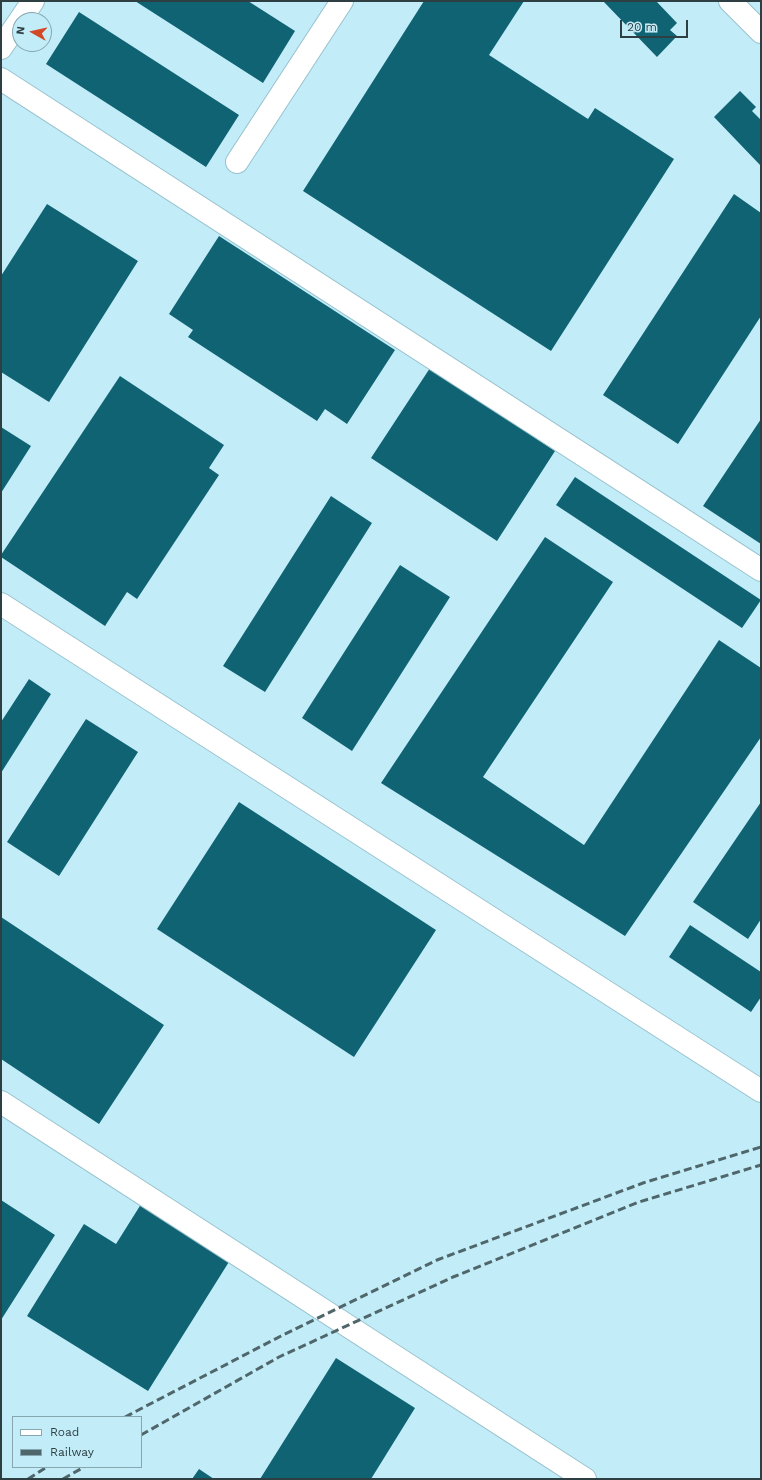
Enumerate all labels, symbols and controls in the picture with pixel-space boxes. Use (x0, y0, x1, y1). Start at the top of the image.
north arrow (12, 12, 52, 52)
scale bar (622, 12, 690, 38)
text: 20 m (627, 20, 657, 34)
text: N (14, 25, 28, 35)
legend (12, 1416, 142, 1468)
text: Road (50, 1425, 79, 1439)
text: Railway (50, 1445, 94, 1459)

